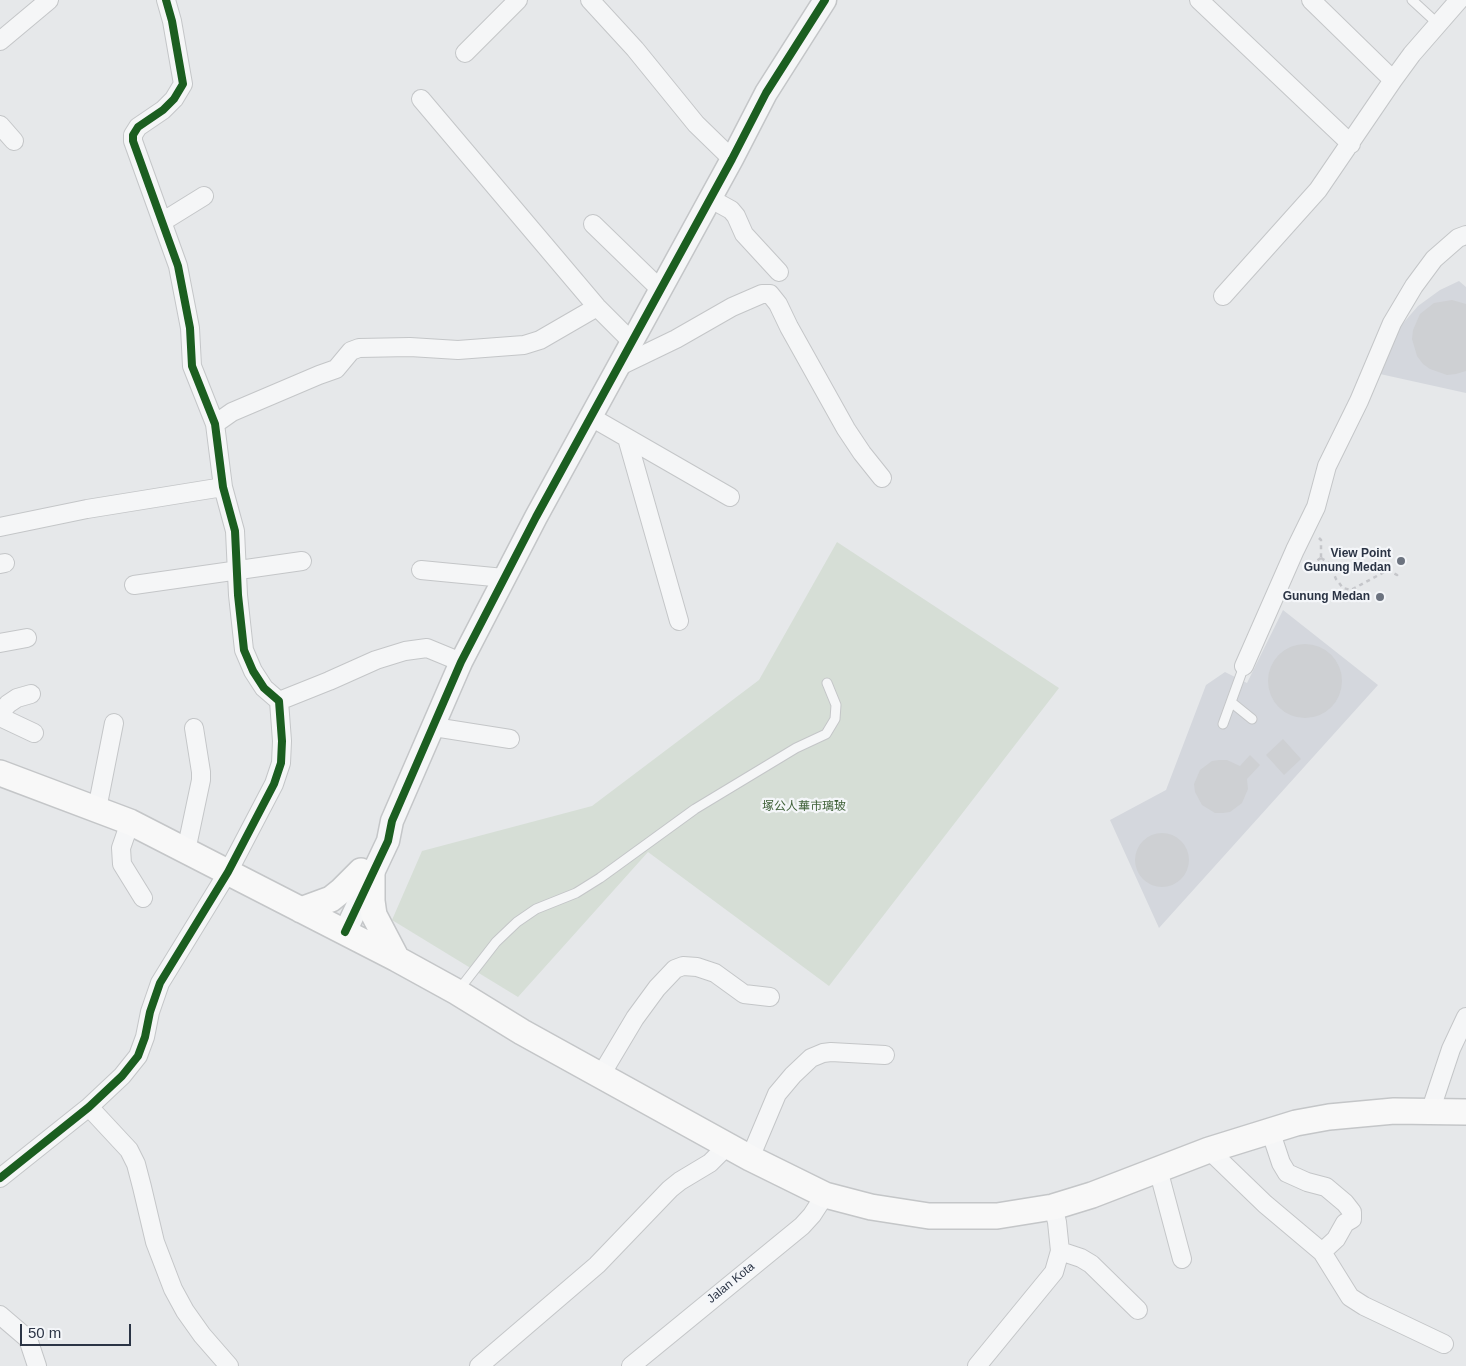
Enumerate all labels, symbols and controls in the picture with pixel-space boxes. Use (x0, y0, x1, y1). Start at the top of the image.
place label: View Point Gunung Medan (1304, 547, 1391, 575)
marker: View Point Gunung Medan (1395, 555, 1407, 567)
place label: Gunung Medan (1283, 590, 1370, 604)
marker: Gunung Medan (1374, 591, 1386, 603)
park label: 塚公人華市璃玻 (762, 800, 846, 814)
street label: Jalan Kota (704, 1260, 758, 1306)
scale bar (22, 1314, 134, 1346)
text: 50 m (28, 1324, 61, 1341)

